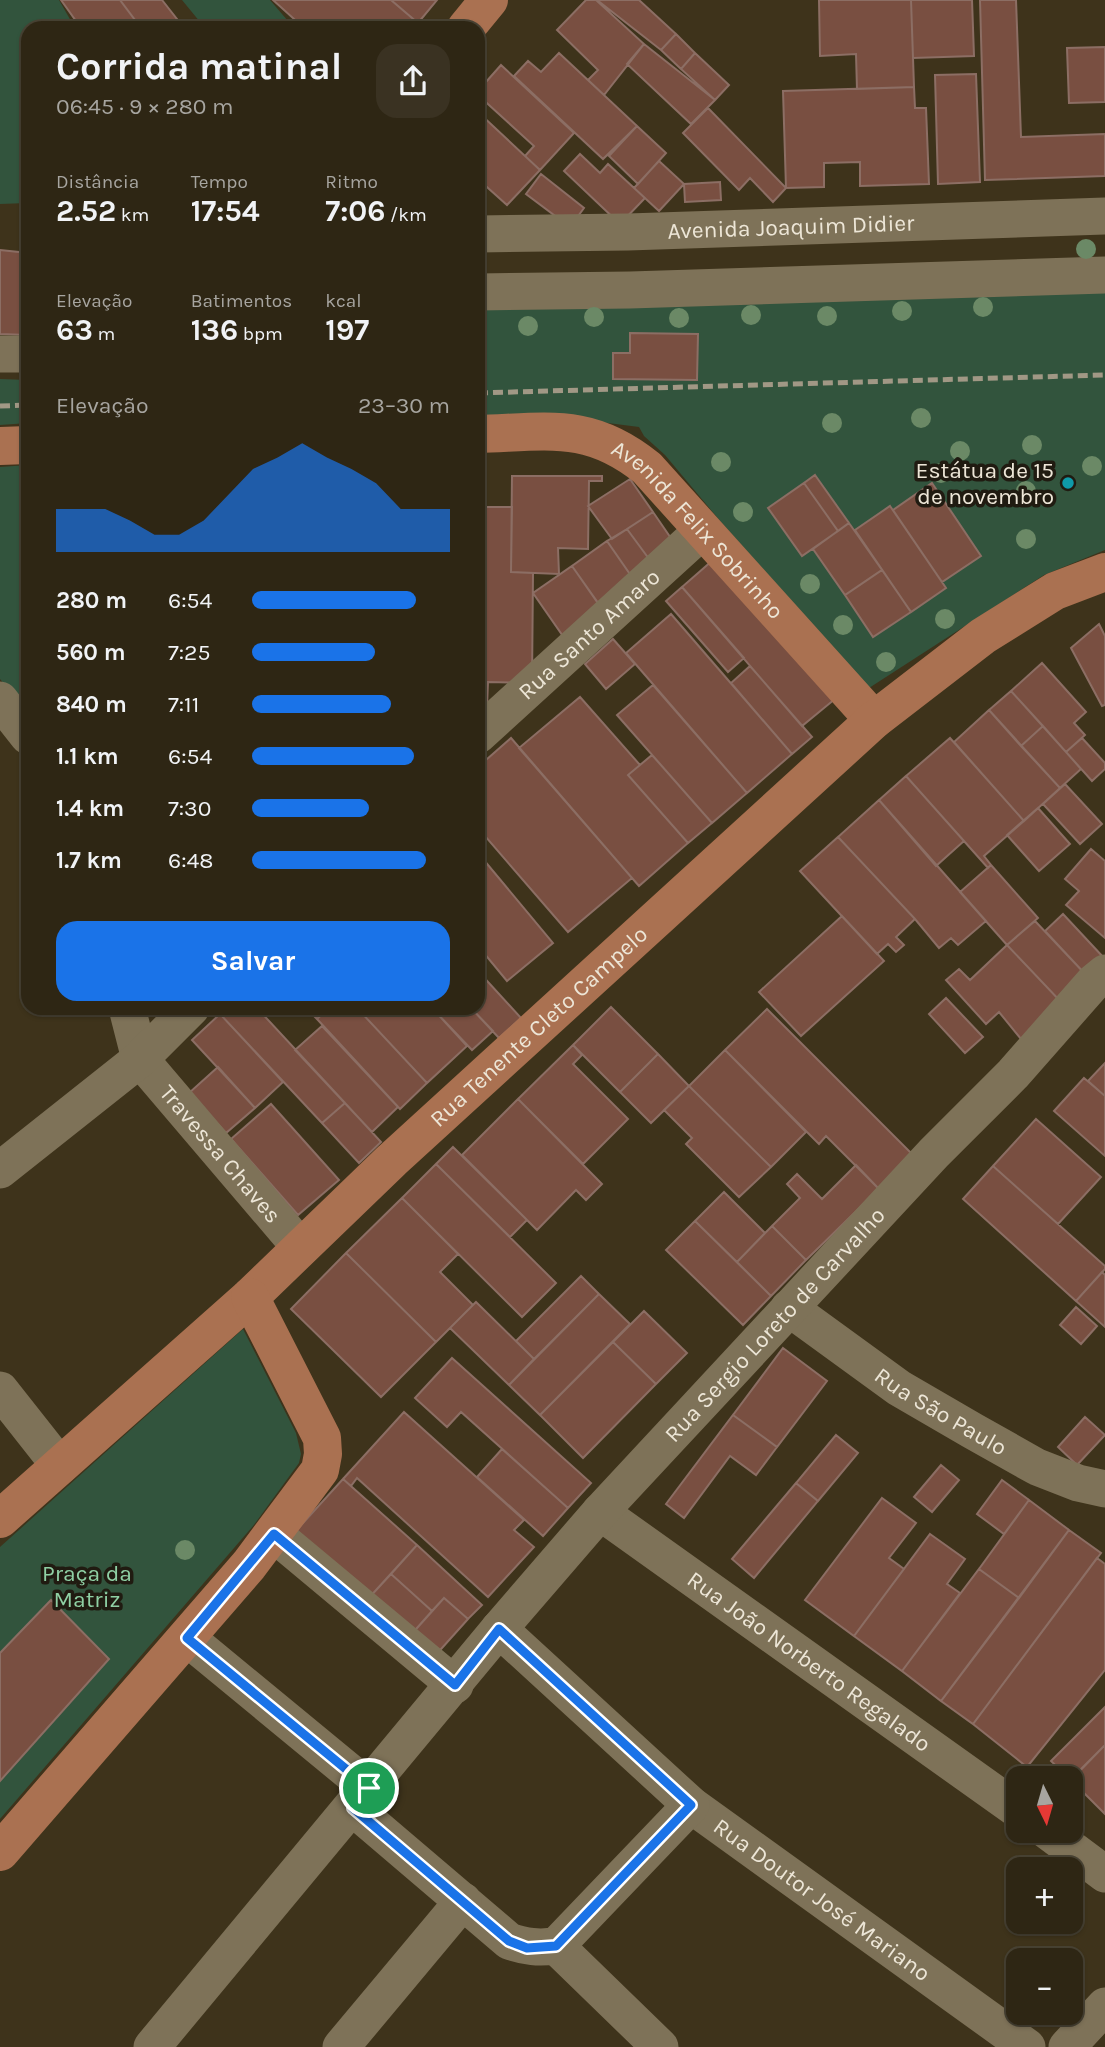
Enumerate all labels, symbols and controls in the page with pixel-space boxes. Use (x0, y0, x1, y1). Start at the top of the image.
text: Corrida matinal (56, 44, 342, 89)
button: share (376, 44, 450, 118)
text: 06:45 · 9 × 280 m (56, 93, 233, 120)
text: Distância (56, 171, 139, 193)
text: Tempo (191, 171, 248, 193)
text: Ritmo (325, 171, 378, 193)
text: 2.52 (56, 193, 116, 229)
text: 17:54 (191, 193, 260, 229)
text: 7:06 (325, 193, 386, 229)
text: km (116, 204, 149, 226)
text: /km (386, 204, 427, 226)
street label: Avenida Joaquim Didier (667, 209, 915, 244)
text: Elevação (56, 290, 132, 312)
text: Batimentos (191, 290, 292, 312)
text: kcal (325, 290, 362, 312)
text: 63 (56, 312, 93, 348)
text: 136 (191, 312, 238, 348)
text: 197 (325, 312, 369, 348)
text: m (93, 323, 115, 345)
text: bpm (238, 323, 283, 345)
text: Elevação (56, 392, 149, 419)
text: 23–30 m (358, 392, 450, 419)
street label: Avenida Felix Sobrinho (607, 434, 790, 624)
place label: Estátua de 15 de novembro (915, 457, 1054, 510)
marker: Estátua de 15 de novembro (1060, 475, 1076, 491)
street label: Rua Santo Amaro (513, 563, 665, 705)
text: 280 m (56, 587, 127, 614)
text: 6:54 (168, 587, 212, 614)
text: 560 m (56, 639, 126, 666)
text: 7:25 (168, 639, 210, 666)
text: 840 m (56, 691, 127, 718)
text: 7:11 (168, 691, 199, 718)
text: 1.1 km (56, 743, 119, 770)
text: 6:54 (168, 743, 212, 770)
text: 1.4 km (56, 795, 124, 822)
text: 7:30 (168, 795, 211, 822)
text: 1.7 km (56, 847, 122, 874)
text: 6:48 (168, 847, 213, 874)
street label: Rua Tenente Cleto Campelo (424, 920, 653, 1132)
button: Salvar (56, 921, 450, 1001)
street label: Travessa Chaves (154, 1079, 287, 1228)
street label: Rua Sergio Loreto de Carvalho (659, 1201, 890, 1448)
street label: Rua São Paulo (870, 1361, 1012, 1461)
park label: Praça da Matriz (42, 1560, 132, 1613)
street label: Rua João Norberto Regalado (682, 1565, 936, 1757)
pin (339, 1758, 399, 1818)
north arrow (1006, 1766, 1083, 1843)
map controls (1006, 1766, 1083, 2025)
icon: arrive (350, 1769, 388, 1807)
street label: Rua Doutor José Mariano (708, 1812, 936, 1987)
button: + (1006, 1857, 1083, 1934)
button: − (1006, 1948, 1083, 2025)

